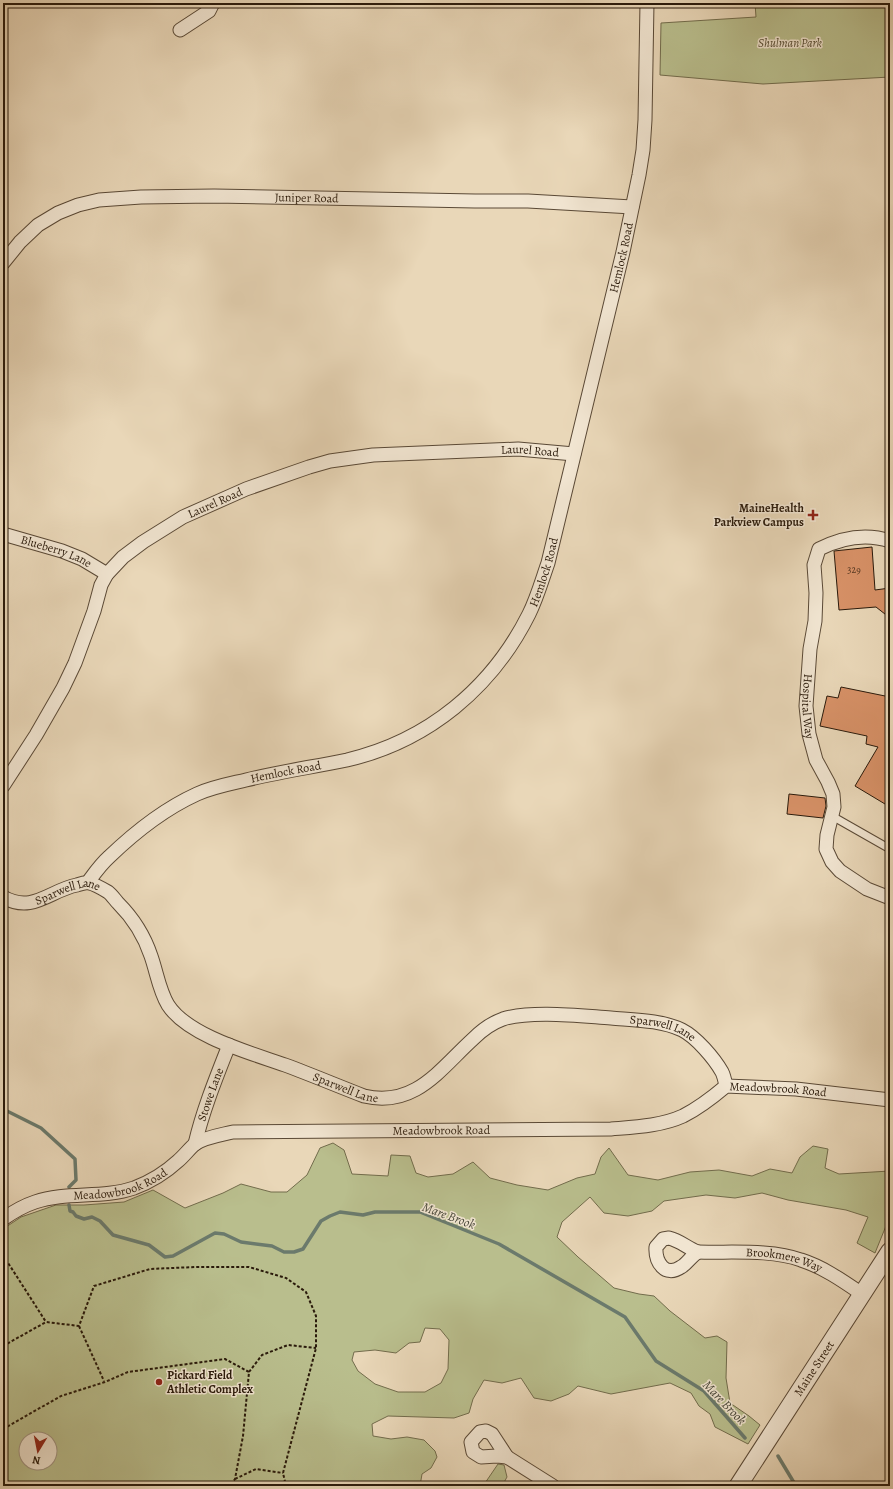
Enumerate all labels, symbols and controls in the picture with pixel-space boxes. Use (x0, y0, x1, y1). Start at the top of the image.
park label: Shulman Park (758, 35, 823, 51)
street label: Juniper Road (275, 189, 339, 206)
street label: Hemlock Road (605, 221, 637, 294)
street label: Laurel Road (500, 441, 560, 461)
street label: Laurel Road (185, 483, 245, 522)
place label: MaineHealth Parkview Campus (714, 500, 804, 530)
marker: MaineHealth Parkview Campus (807, 509, 819, 521)
street label: Blueberry Lane (19, 532, 95, 571)
street label: Hemlock Road (525, 535, 562, 609)
house number: 329 (847, 563, 861, 576)
street label: Hospital Way (798, 673, 818, 741)
street label: Hemlock Road (249, 757, 323, 787)
street label: Sparwell Lane (33, 875, 103, 909)
street label: Sparwell Lane (629, 1011, 700, 1045)
street label: Stowe Lane (194, 1065, 227, 1123)
street label: Sparwell Lane (311, 1069, 379, 1106)
street label: Meadowbrook Road (729, 1078, 828, 1101)
street label: Meadowbrook Road (392, 1122, 491, 1139)
street label: Meadowbrook Road (73, 1164, 171, 1204)
water label: Mare Brook (420, 1198, 478, 1233)
street label: Brookmere Way (746, 1244, 826, 1276)
street label: Maine Street (790, 1338, 838, 1399)
place label: Pickard Field Athletic Complex (166, 1367, 253, 1397)
water label: Mare Brook (699, 1376, 750, 1428)
marker: Pickard Field Athletic Complex (154, 1377, 164, 1387)
north arrow (18, 1431, 58, 1471)
text: N (31, 1452, 42, 1468)

